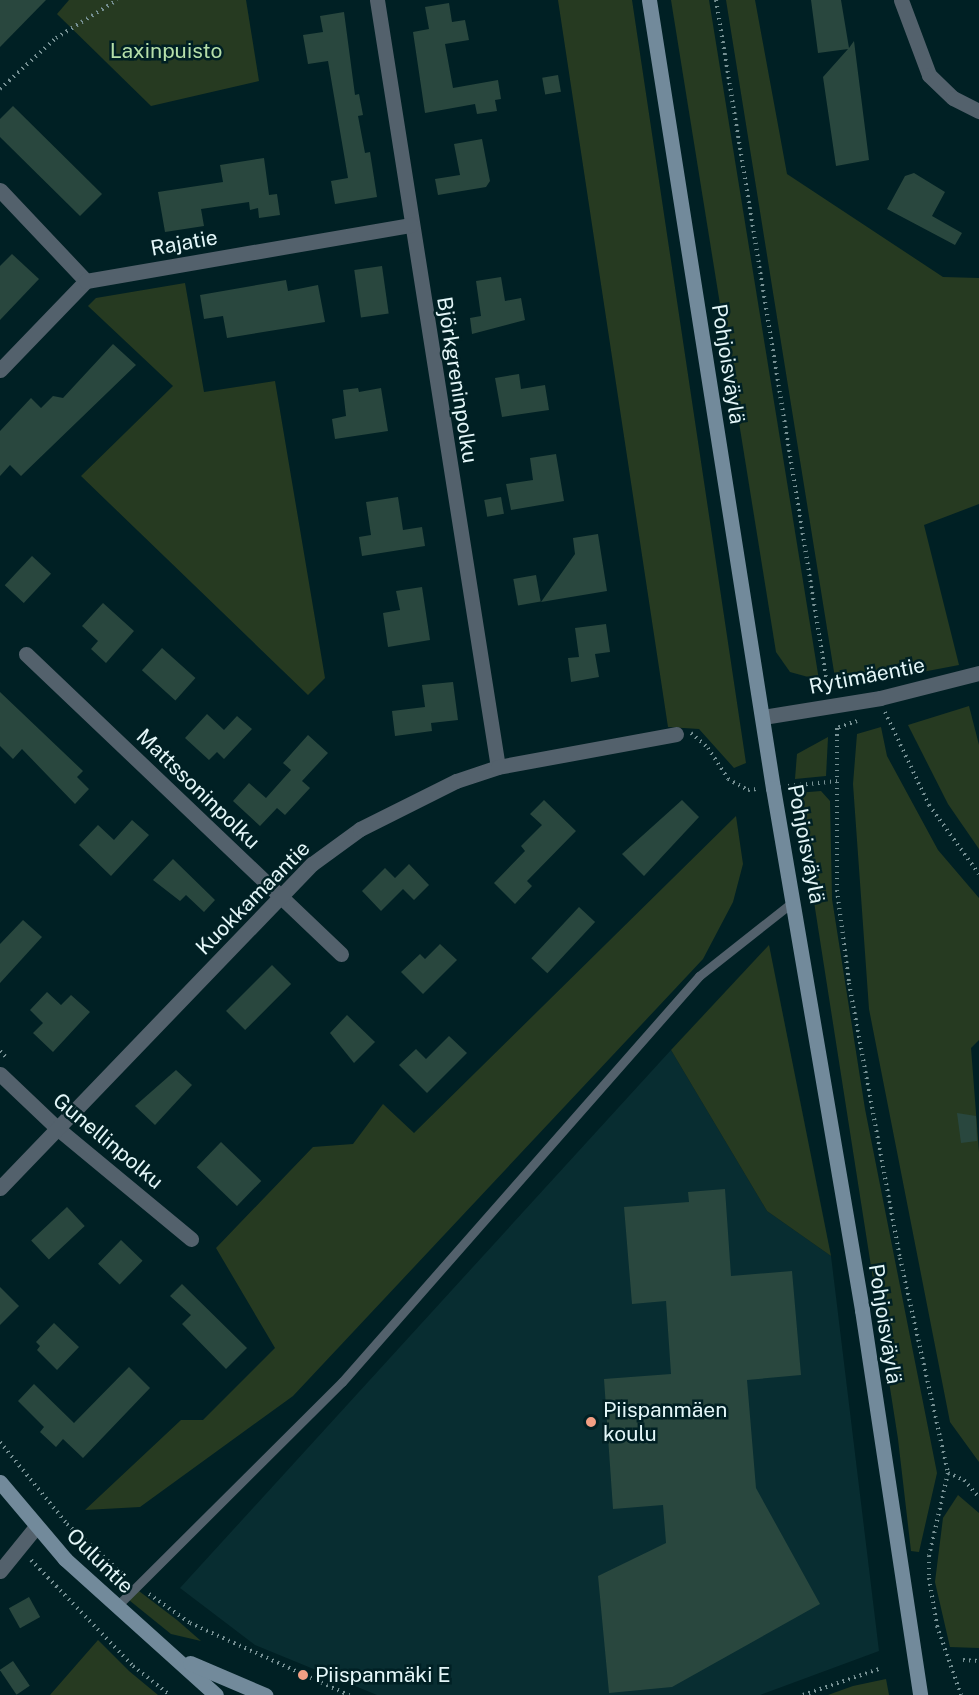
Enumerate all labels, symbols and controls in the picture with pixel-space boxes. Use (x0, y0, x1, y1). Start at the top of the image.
park label: Laxinpuisto (110, 38, 222, 64)
street label: Rajatie (149, 225, 219, 261)
street label: Björkgreninpolku (431, 295, 483, 465)
street label: Pohjoisväylä (706, 302, 750, 426)
street label: Rytimäentie (807, 652, 927, 700)
street label: Mattssoninpolku (131, 724, 265, 854)
street label: Pohjoisväylä (782, 782, 830, 906)
street label: Kuokkamaantie (191, 836, 315, 960)
street label: Gunellinpolku (48, 1088, 168, 1194)
street label: Pohjoisväylä (863, 1262, 907, 1386)
place label: Piispanmäen koulu (603, 1397, 727, 1447)
marker: Piispanmäen koulu (584, 1415, 598, 1429)
street label: Ouluntie (61, 1523, 139, 1599)
place label: Piispanmäki E (315, 1662, 450, 1688)
marker: Piispanmäki E (296, 1668, 310, 1682)

